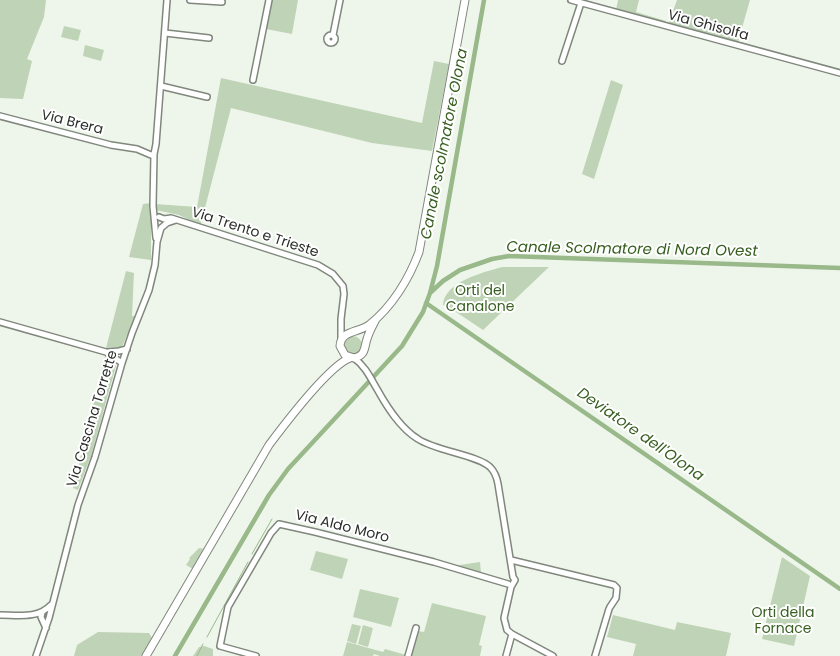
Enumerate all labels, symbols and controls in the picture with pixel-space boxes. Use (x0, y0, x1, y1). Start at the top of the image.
street label: Via Ghisolfa (666, 7, 750, 45)
water label: Canale scolmatore Olona (418, 47, 472, 241)
street label: Via Brera (39, 107, 105, 139)
street label: Via Trento e Trieste (189, 204, 321, 262)
water label: Canale Scolmatore di Nord Ovest (506, 239, 758, 261)
park label: Orti del Canalone (446, 283, 514, 316)
street label: Via Cascina Torrette (64, 348, 122, 490)
water label: Deviatore dell'Olona (573, 384, 707, 486)
street label: Via Aldo Moro (293, 507, 391, 547)
park label: Orti della Fornace (752, 605, 814, 638)

